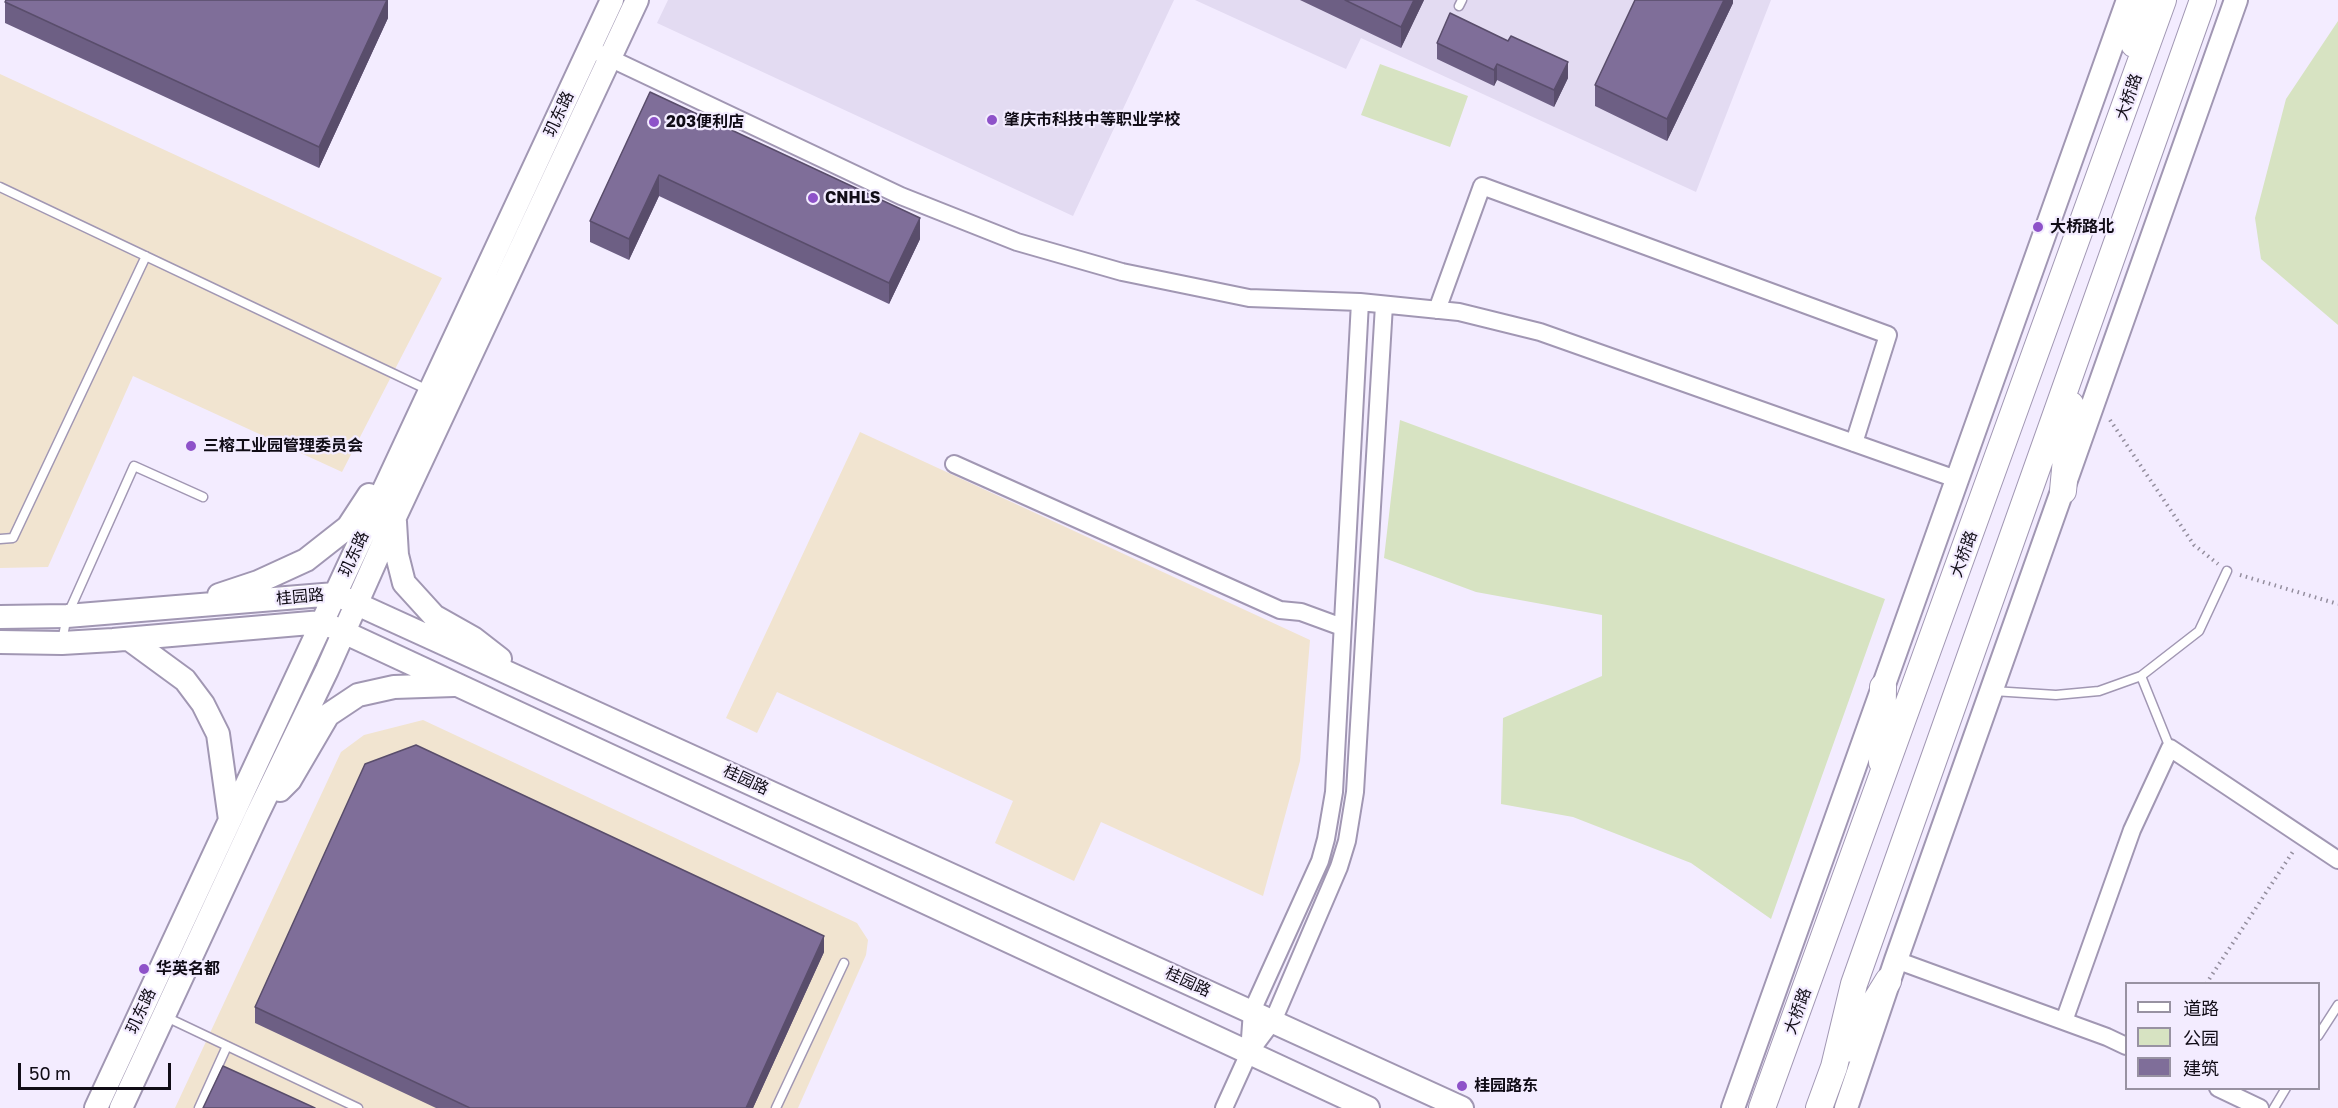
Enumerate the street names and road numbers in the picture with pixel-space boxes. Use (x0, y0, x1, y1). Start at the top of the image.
street label: 大桥路 (2112, 71, 2146, 123)
street label: 玑东路 (540, 88, 578, 140)
street label: 玑东路 (335, 528, 373, 580)
street label: 大桥路 (1947, 528, 1981, 580)
street label: 桂园路 (275, 585, 325, 609)
street label: 桂园路 (720, 761, 772, 799)
street label: 桂园路 (1162, 963, 1214, 1001)
street label: 玑东路 (122, 985, 160, 1037)
street label: 大桥路 (1781, 985, 1815, 1037)

